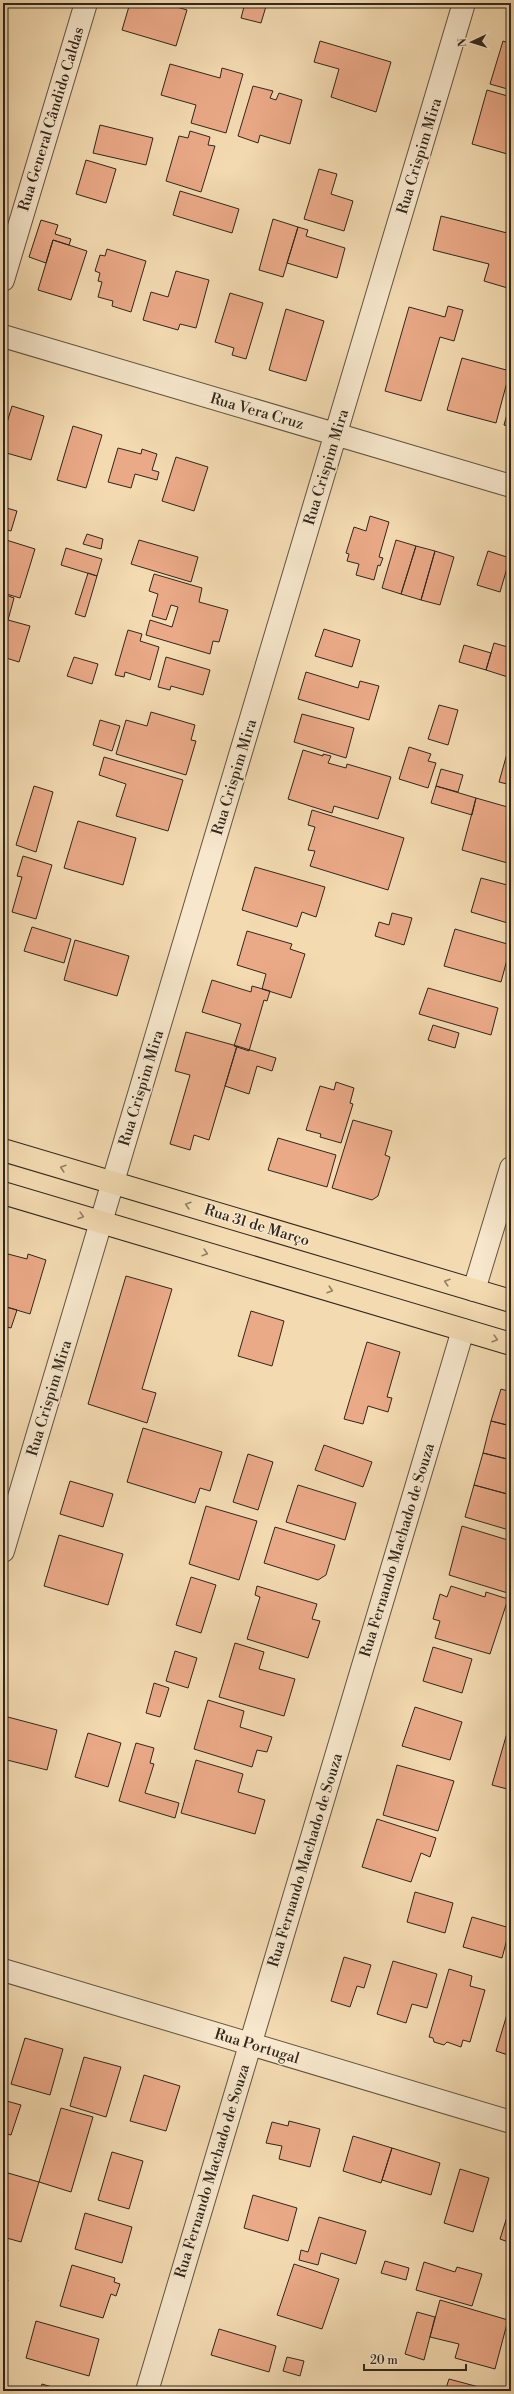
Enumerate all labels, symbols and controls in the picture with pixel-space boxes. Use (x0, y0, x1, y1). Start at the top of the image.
north arrow (452, 22, 492, 62)
street label: Rua General Cândido Caldas (14, 25, 89, 214)
text: N (456, 38, 470, 47)
street label: Rua Crispim Mira (393, 95, 446, 216)
street label: Rua Vera Cruz (208, 389, 306, 434)
street label: Rua Crispim Mira (300, 406, 353, 527)
street label: Rua Crispim Mira (208, 716, 261, 837)
street label: Rua Crispim Mira (115, 1027, 168, 1148)
one-way arrow (60, 1164, 67, 1173)
street label: Rua 31 de Março (202, 1200, 312, 1251)
one-way arrow (185, 1201, 192, 1210)
one-way arrow (77, 1211, 84, 1220)
one-way arrow (202, 1248, 209, 1257)
one-way arrow (443, 1278, 450, 1287)
one-way arrow (326, 1285, 333, 1294)
one-way arrow (491, 1334, 498, 1343)
street label: Rua Crispim Mira (23, 1337, 76, 1458)
street label: Rua Fernando Machado de Souza (356, 1441, 439, 1659)
street label: Rua Fernando Machado de Souza (264, 1751, 347, 1969)
street label: Rua Portugal (212, 2025, 302, 2069)
street label: Rua Fernando Machado de Souza (171, 2062, 254, 2280)
scale bar (364, 2346, 466, 2372)
text: 20 m (370, 2353, 398, 2368)

